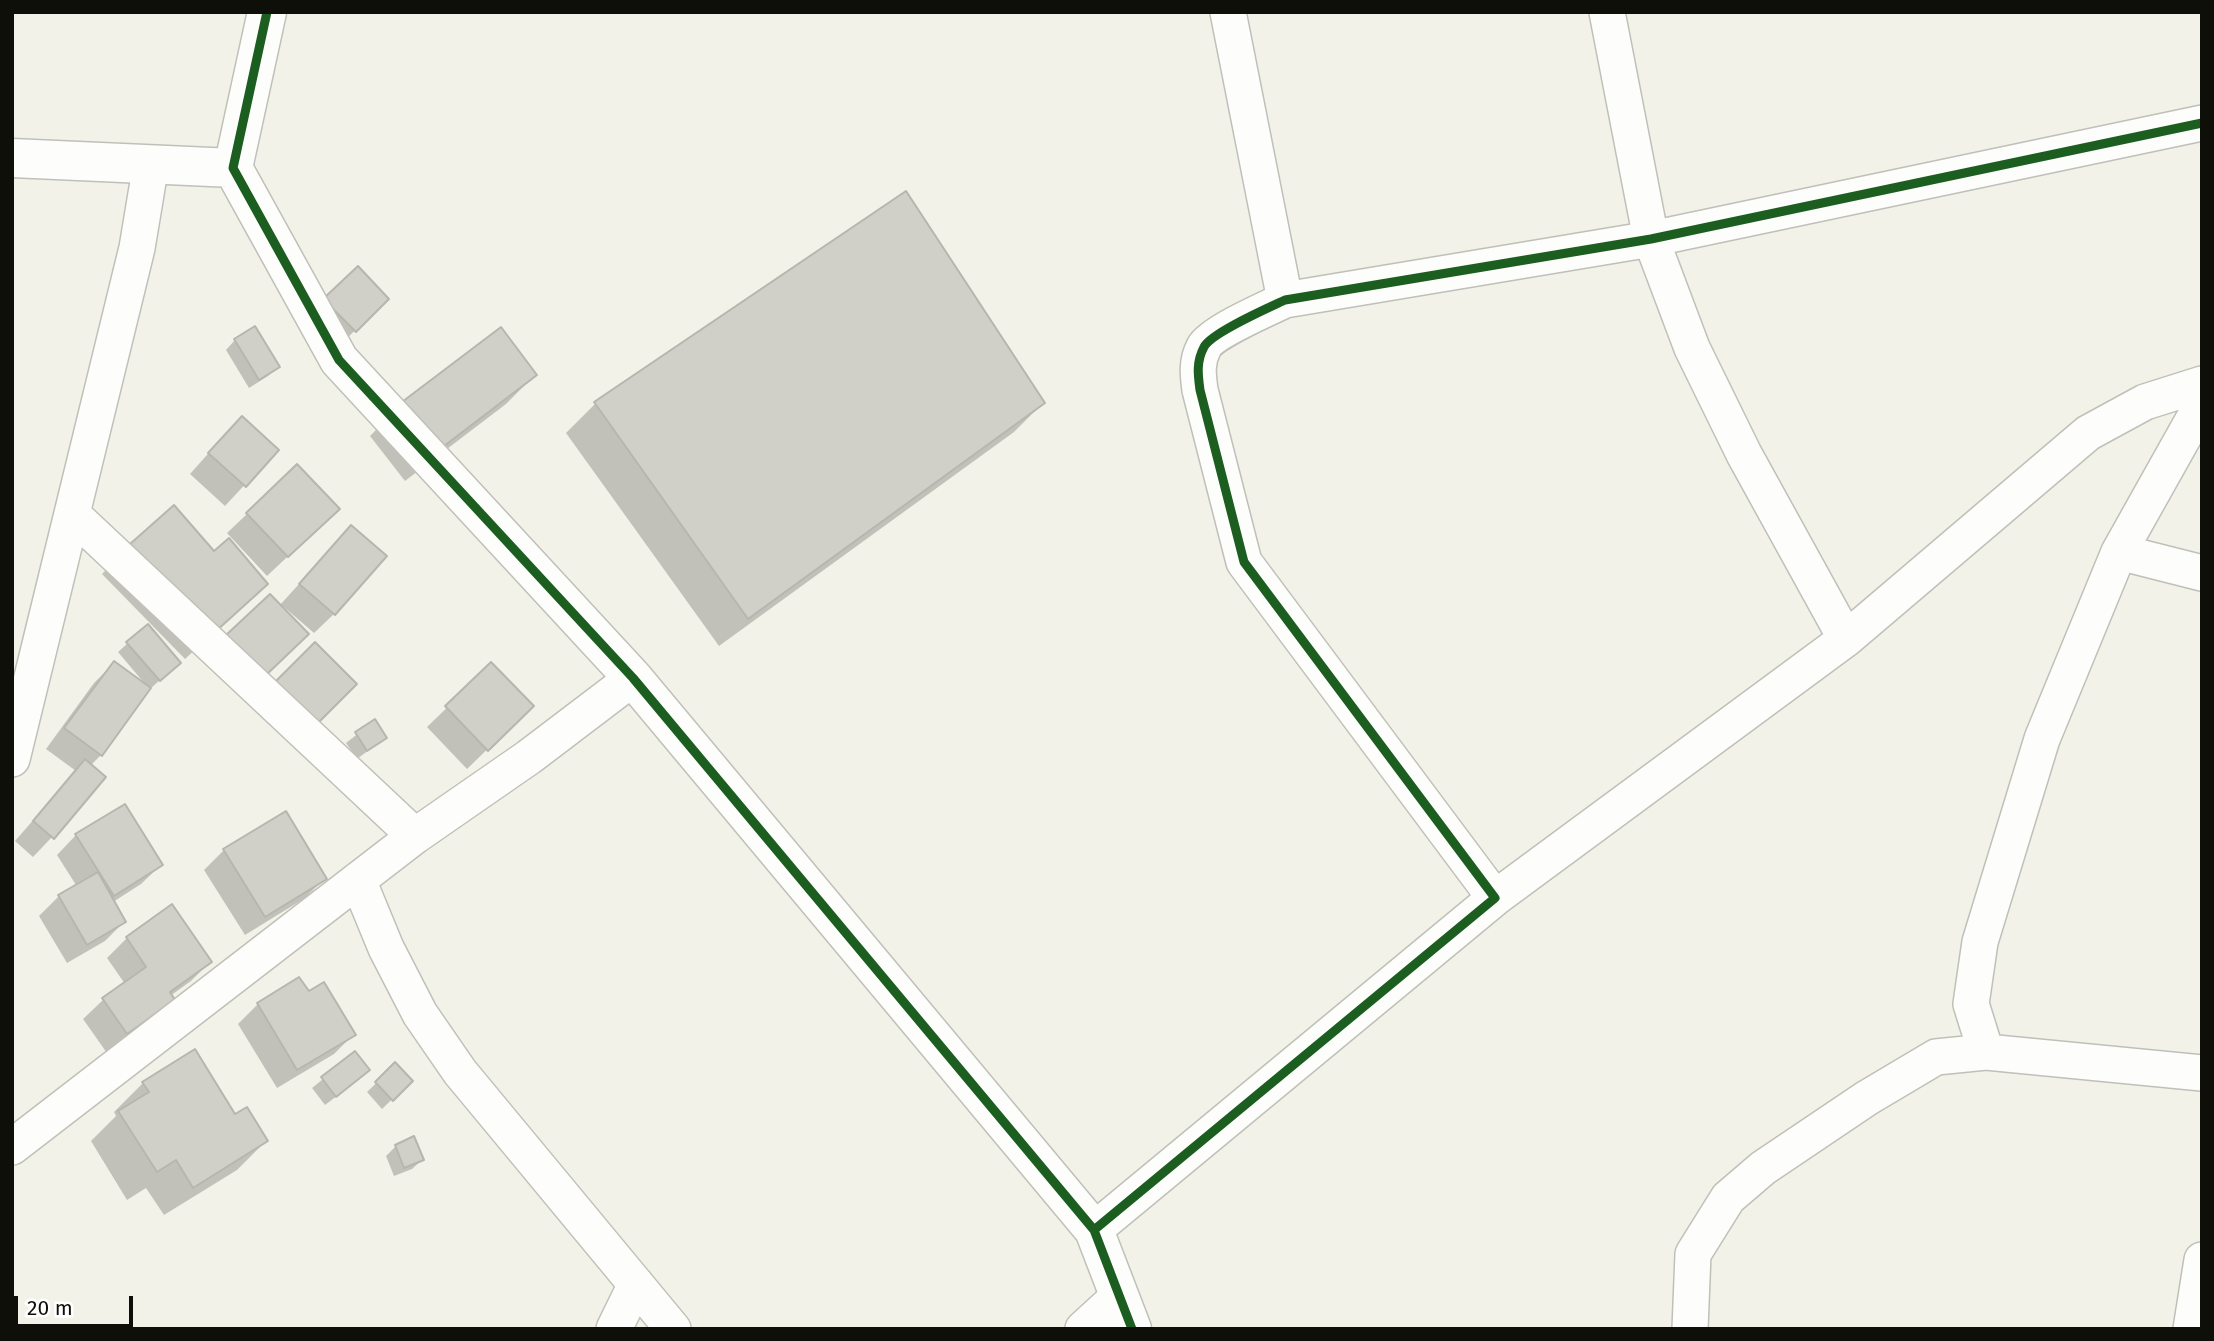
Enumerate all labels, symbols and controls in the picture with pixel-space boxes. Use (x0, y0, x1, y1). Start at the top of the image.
scale bar (18, 1282, 136, 1326)
text: 20 m (27, 1295, 73, 1321)

